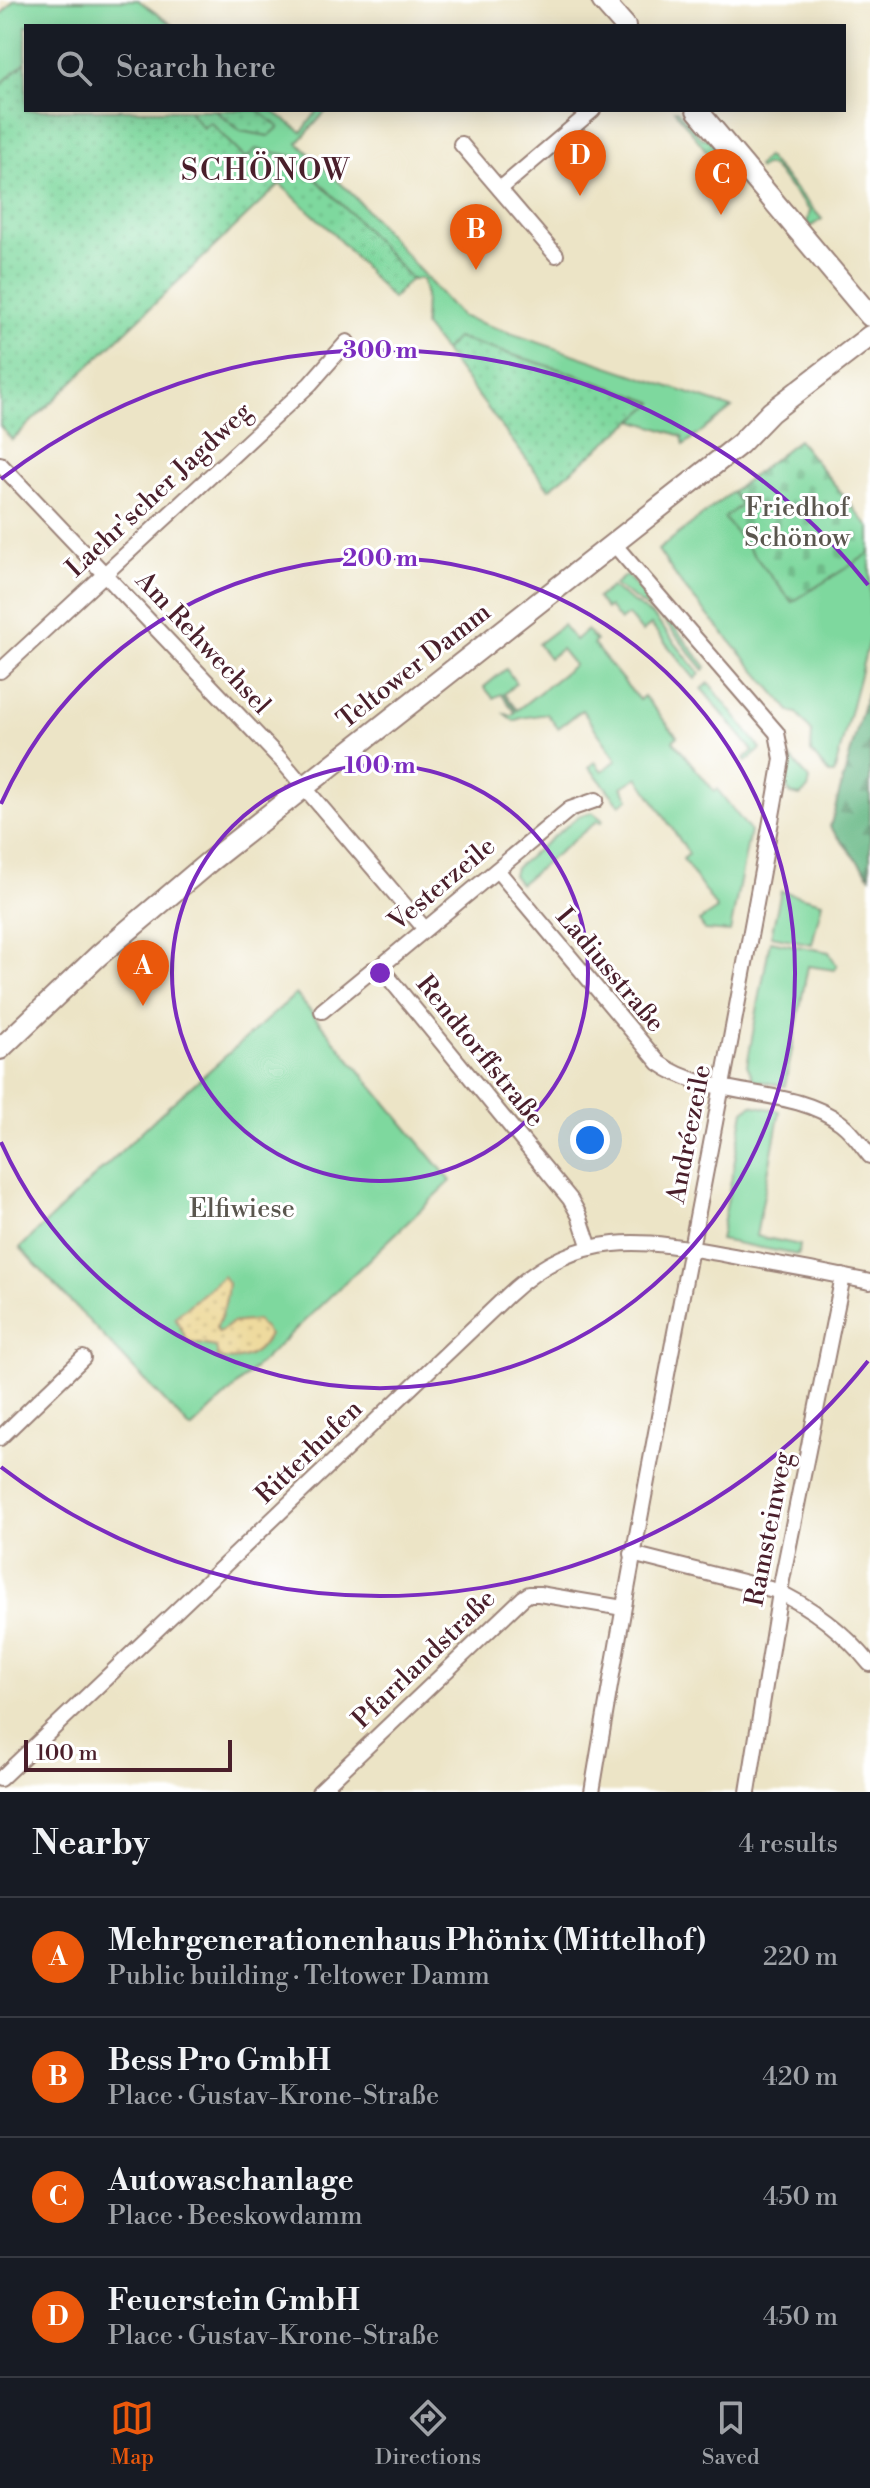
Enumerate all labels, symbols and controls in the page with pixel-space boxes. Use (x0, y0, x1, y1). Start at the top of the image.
search box (24, 24, 846, 112)
icon: search (52, 46, 96, 90)
text: Search here (116, 49, 276, 87)
pin: D (554, 130, 606, 196)
pin: C (695, 149, 747, 215)
district label: SCHÖNOW (181, 151, 351, 190)
pin: B (450, 204, 502, 270)
text: 300 m (342, 336, 418, 366)
street label: Laehr'scher Jagdweg (59, 395, 259, 584)
park label: Friedhof Schönow (744, 492, 851, 554)
text: 200 m (342, 544, 418, 574)
street label: Am Rehwechsel (128, 564, 278, 721)
street label: Teltower Damm (331, 596, 497, 736)
text: 100 m (344, 751, 416, 781)
street label: Vesterzeile (381, 830, 502, 939)
street label: Ladiusstraße (549, 901, 671, 1039)
pin: A (117, 940, 169, 1006)
centre of rings (366, 959, 394, 987)
street label: Rendtorffstraße (409, 969, 551, 1133)
street label: Andréezeile (660, 1062, 718, 1207)
your location (570, 1120, 610, 1160)
park label: Elfiwiese (189, 1193, 295, 1225)
street label: Ritterhufen (249, 1393, 369, 1511)
street label: Ramsteinweg (738, 1449, 800, 1609)
street label: Pfarrlandstraße (346, 1583, 502, 1735)
scale bar (24, 1736, 232, 1772)
text: 100 m (36, 1740, 98, 1767)
text: Nearby (32, 1823, 150, 1865)
text: 4 results (739, 1828, 838, 1860)
text: Mehrgenerationenhaus Phönix (Mittelhof) (108, 1922, 706, 1960)
text: A (49, 1941, 67, 1973)
text: 220 m (763, 1941, 838, 1973)
text: Public building · Teltower Damm (108, 1960, 490, 1992)
text: Bess Pro GmbH (108, 2042, 331, 2080)
text: B (48, 2061, 68, 2093)
text: 420 m (762, 2061, 838, 2093)
text: Place · Gustav-Krone-Straße (108, 2080, 439, 2112)
text: Autowaschanlage (108, 2162, 354, 2200)
text: C (49, 2181, 67, 2213)
text: 450 m (763, 2181, 838, 2213)
text: Place · Beeskowdamm (108, 2200, 363, 2232)
text: Feuerstein GmbH (108, 2282, 360, 2320)
text: D (48, 2301, 68, 2333)
text: 450 m (763, 2301, 838, 2333)
text: Place · Gustav-Krone-Straße (108, 2320, 439, 2352)
tab: Map (110, 2396, 154, 2471)
tab: Directions (375, 2396, 481, 2471)
tab: Saved (702, 2396, 760, 2471)

